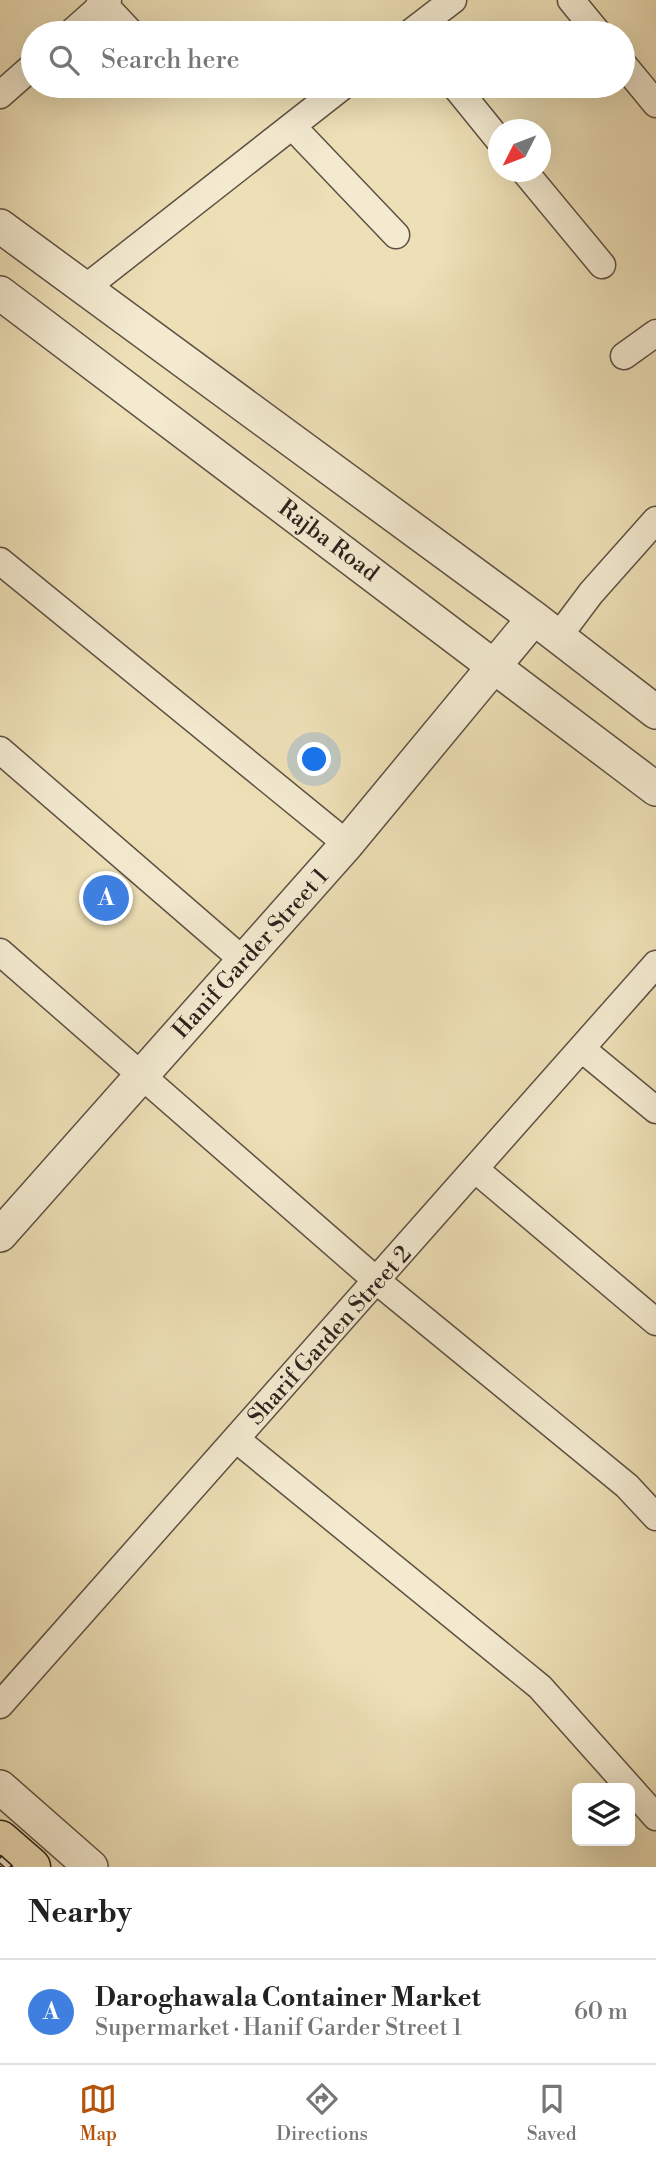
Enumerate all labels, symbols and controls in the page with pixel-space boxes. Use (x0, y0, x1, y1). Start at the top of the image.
search box (21, 21, 635, 98)
icon: search (45, 41, 83, 79)
text: Search here (101, 44, 240, 76)
north arrow (488, 119, 551, 182)
street label: Rajba Road (273, 494, 384, 588)
your location (297, 742, 331, 776)
street label: Hanif Garder Street 1 (167, 863, 335, 1045)
pin: A (83, 872, 129, 924)
street label: Sharif Garden Street 2 (242, 1240, 418, 1431)
map controls (572, 1783, 635, 1846)
button: layers (572, 1783, 635, 1846)
text: Nearby (28, 1894, 132, 1932)
text: Daroghawala Container Market (95, 1982, 481, 2014)
text: A (43, 1998, 59, 2026)
text: 60 m (574, 1998, 628, 2026)
text: Supermarket · Hanif Garder Street 1 (95, 2014, 462, 2042)
tab: Map (79, 2080, 117, 2146)
tab: Directions (276, 2080, 368, 2146)
tab: Saved (527, 2080, 577, 2146)

